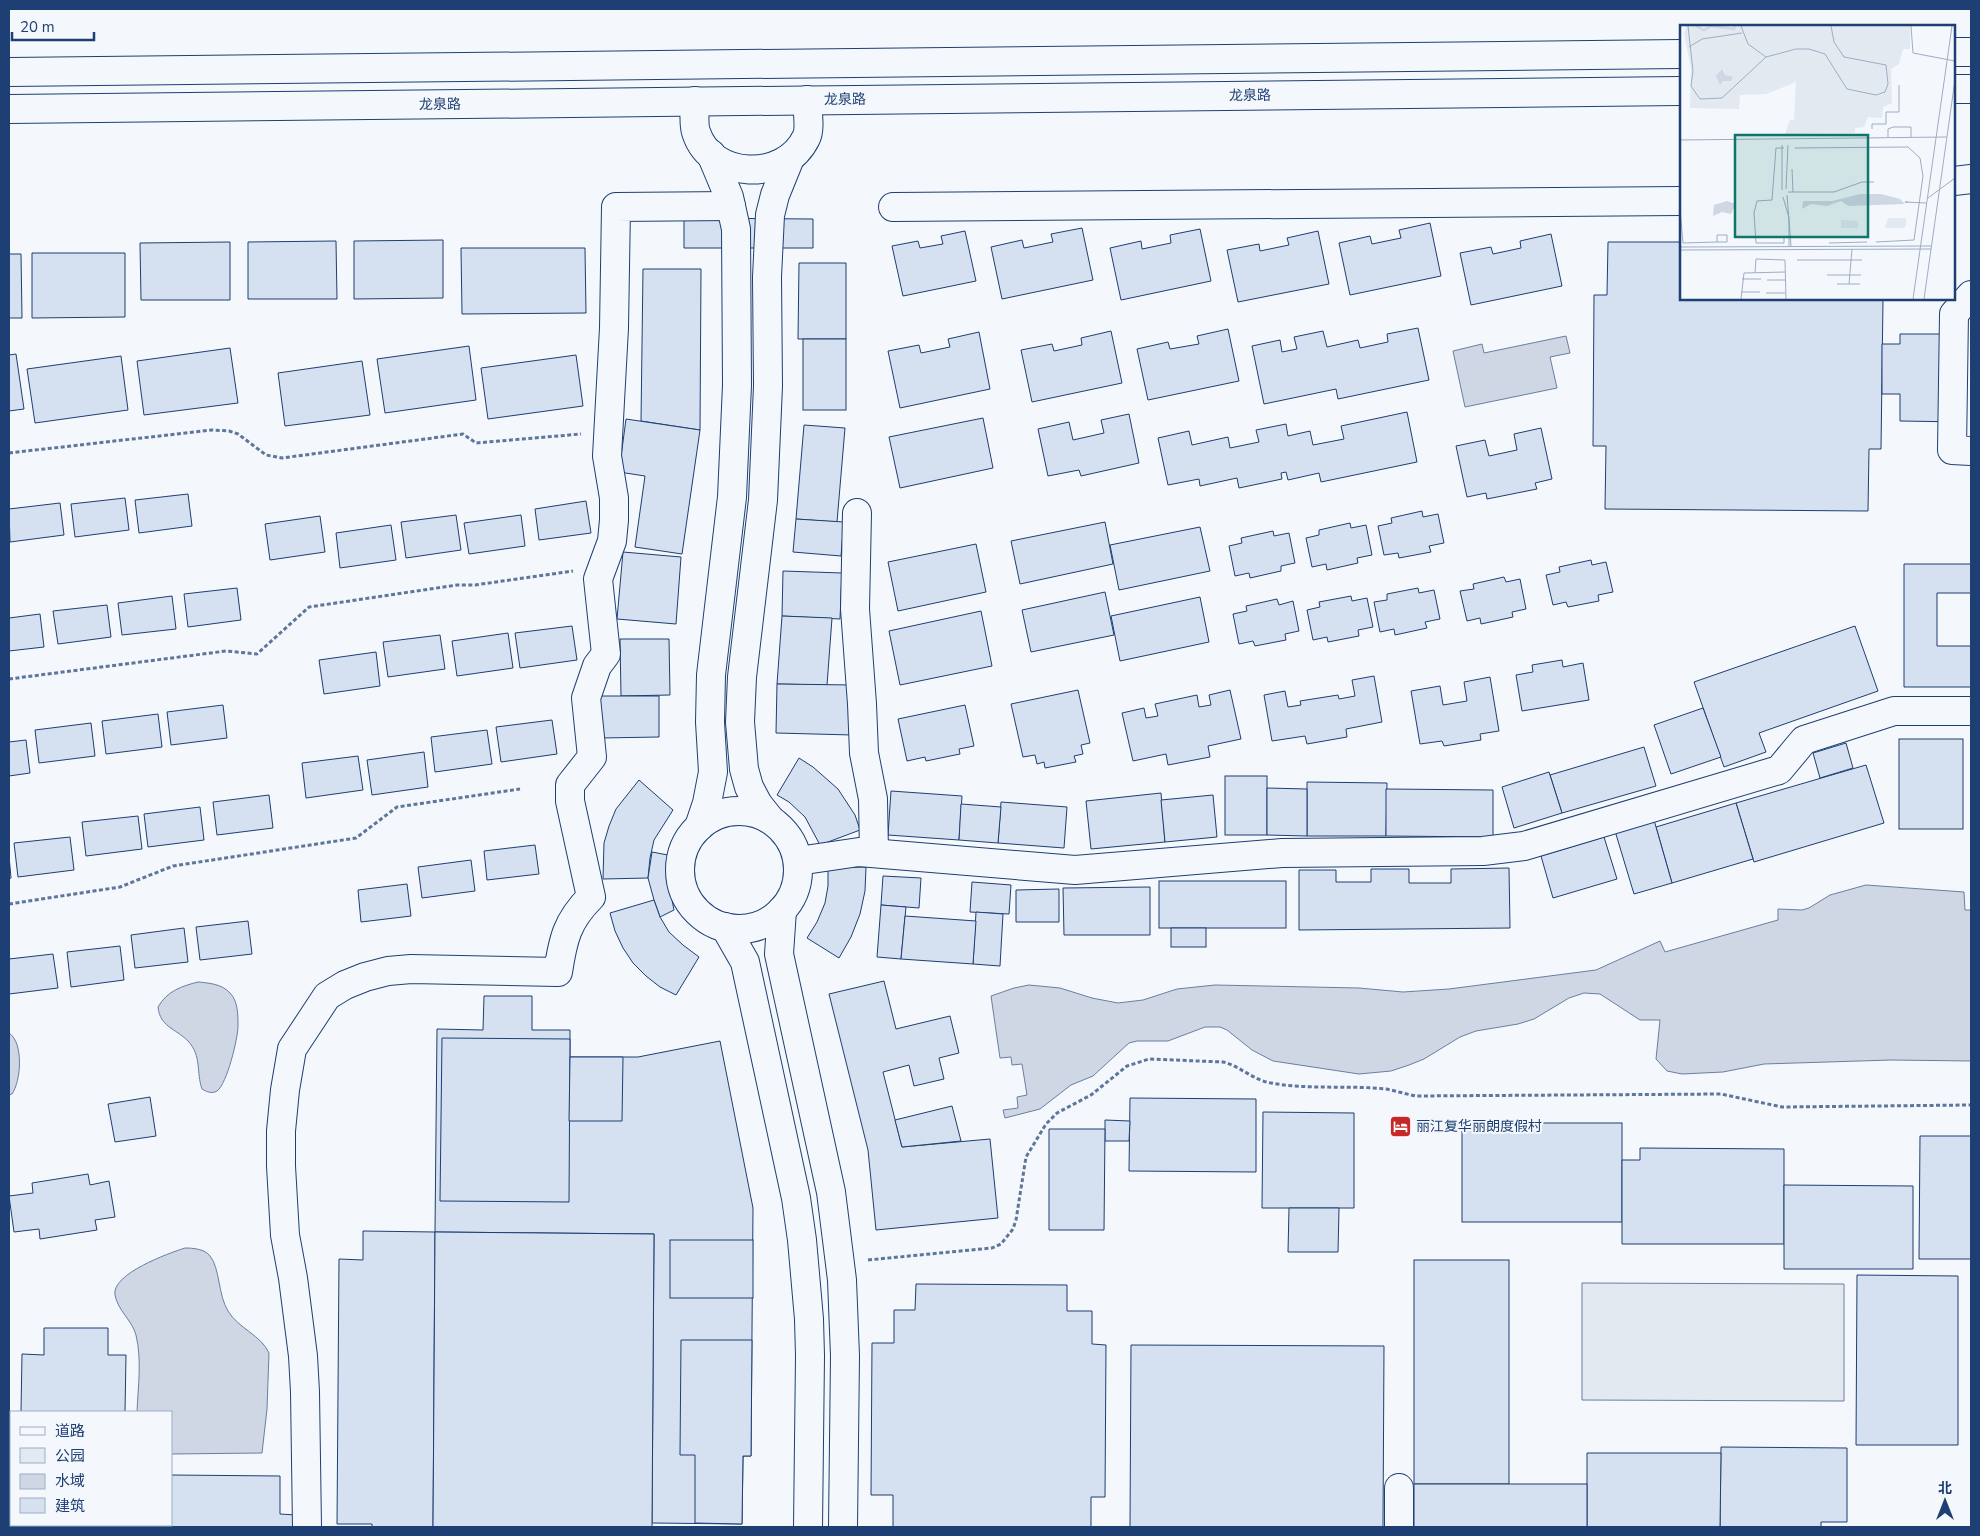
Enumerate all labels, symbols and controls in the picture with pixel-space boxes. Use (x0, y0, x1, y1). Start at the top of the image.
scale bar (12, 10, 95, 42)
text: 20 m (20, 17, 55, 37)
inset map (1680, 25, 1955, 300)
street label: 龙泉路 (1229, 86, 1271, 105)
street label: 龙泉路 (824, 90, 866, 109)
street label: 龙泉路 (419, 95, 461, 114)
hotel icon: 丽江复华丽朗度假村 (1388, 1114, 1412, 1138)
place label: 丽江复华丽朗度假村 (1416, 1117, 1542, 1136)
legend (10, 1411, 172, 1526)
text: 道路 (55, 1421, 85, 1441)
text: 公园 (55, 1446, 85, 1466)
text: 水域 (55, 1471, 85, 1491)
north arrow (1920, 1476, 1970, 1526)
text: 北 (1938, 1479, 1952, 1498)
text: 建筑 (55, 1496, 85, 1516)

